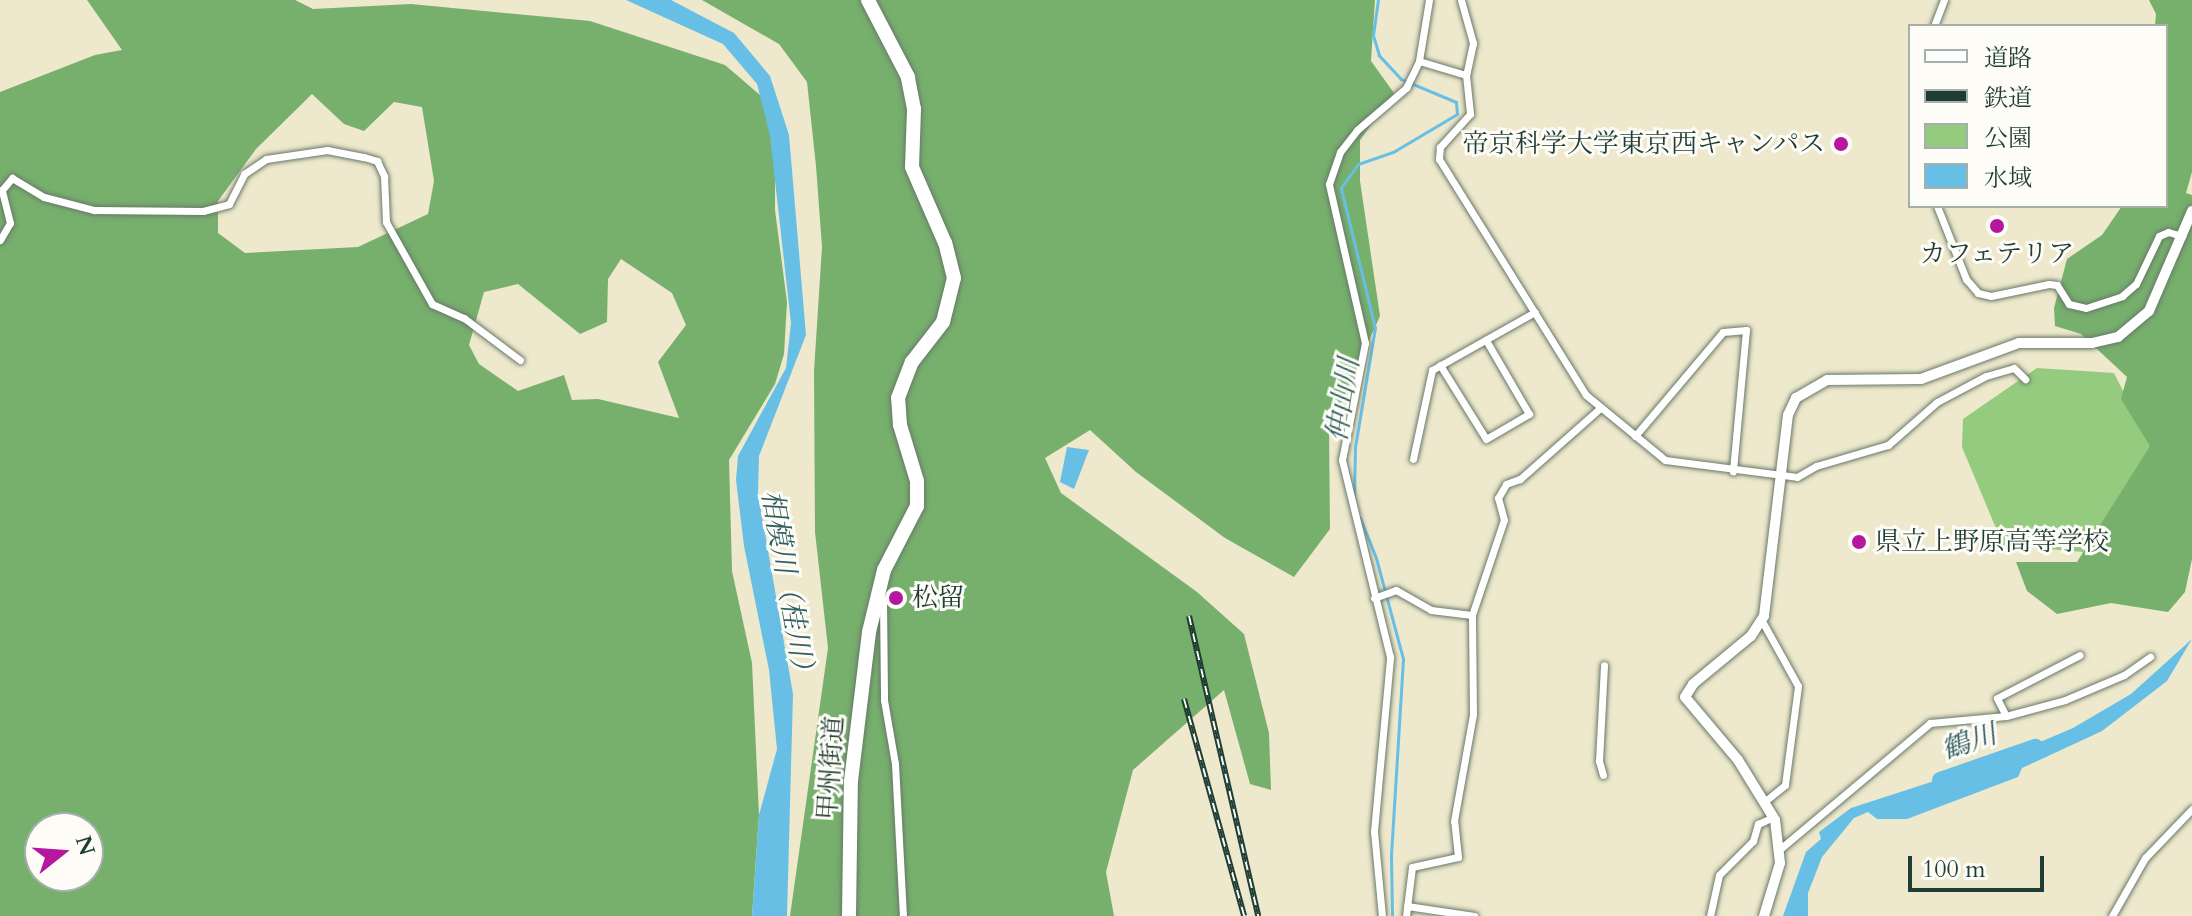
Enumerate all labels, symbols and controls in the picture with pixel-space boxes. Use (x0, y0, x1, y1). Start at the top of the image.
legend (1908, 24, 2168, 208)
text: 道路 (1984, 42, 2032, 75)
text: 鉄道 (1984, 82, 2032, 115)
text: 公園 (1984, 122, 2032, 155)
place label: 帝京科学大学東京西キャンパス (1461, 128, 1825, 160)
marker: 帝京科学大学東京西キャンパス (1832, 135, 1850, 153)
text: 水域 (1984, 162, 2032, 195)
marker: カフェテリア (1988, 217, 2006, 235)
place label: カフェテリア (1919, 238, 2075, 270)
water label: 仲山川 (1320, 356, 1366, 444)
water label: 相模川（桂川） (754, 488, 822, 686)
place label: 県立上野原高等学校 (1875, 526, 2109, 558)
marker: 県立上野原高等学校 (1850, 533, 1868, 551)
place label: 松留 (912, 582, 964, 614)
marker: 松留 (887, 589, 905, 607)
street label: 甲州街道 (812, 715, 850, 821)
water label: 鶴川 (1937, 717, 2001, 767)
north arrow (24, 812, 104, 892)
text: N (68, 832, 102, 859)
scale bar (1912, 840, 2048, 890)
text: 100 m (1922, 853, 1986, 886)

